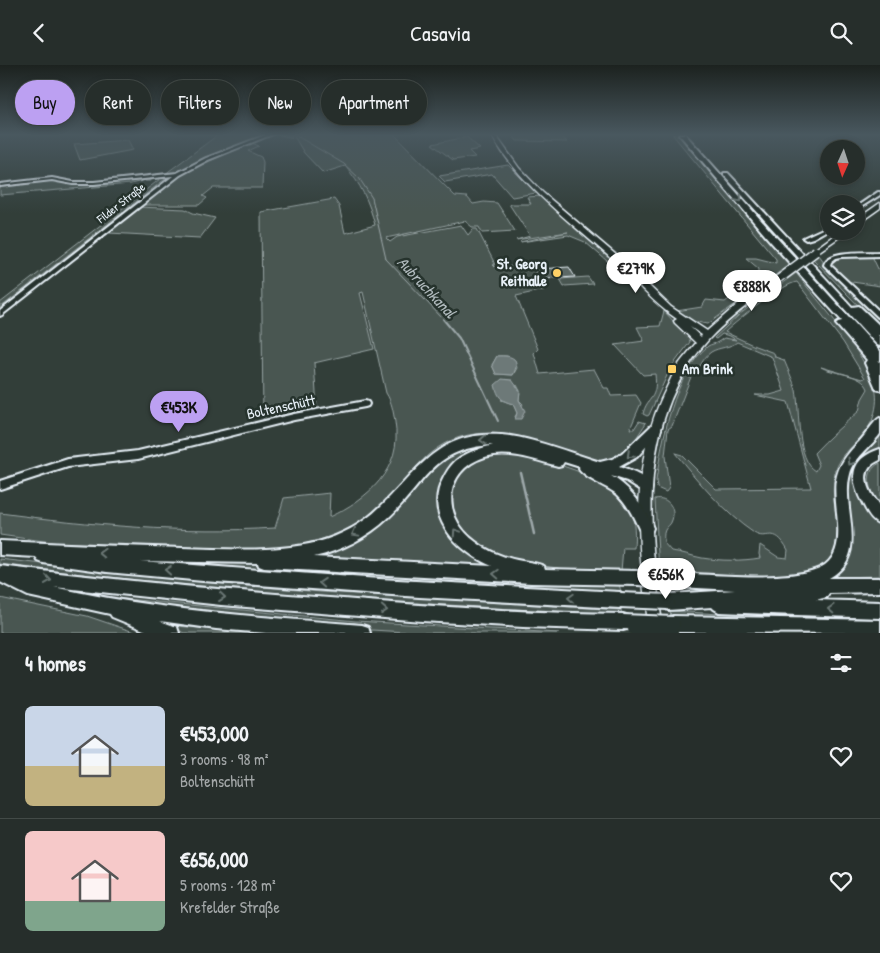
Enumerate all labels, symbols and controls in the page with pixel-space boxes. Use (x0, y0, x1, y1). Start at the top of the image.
text: Casavia (410, 18, 470, 48)
icon: back (25, 19, 53, 47)
icon: search (827, 19, 855, 47)
chip: Buy (15, 80, 75, 125)
chip: Rent (85, 80, 151, 125)
chip: Filters (161, 80, 239, 125)
chip: New (249, 80, 311, 125)
chip: Apartment (321, 80, 427, 125)
north arrow (820, 140, 865, 185)
map controls (820, 140, 865, 240)
street label: Filder Straße (92, 178, 149, 228)
one-way arrow (733, 194, 742, 203)
button: layers (820, 195, 865, 240)
water label: Aubruchkanal (393, 251, 462, 323)
pin: €279K (601, 251, 671, 294)
place label: St. Georg Reithalle (497, 253, 547, 291)
text: €279K (617, 257, 655, 279)
marker: St. Georg Reithalle (551, 267, 563, 279)
pin: €888K (717, 269, 787, 312)
text: €888K (734, 275, 770, 297)
place label: Am Brink (682, 358, 733, 379)
marker: Am Brink (666, 363, 678, 375)
street label: Boltenschütt (245, 389, 318, 424)
pin: €453K (144, 391, 214, 433)
text: €453K (161, 396, 197, 418)
one-way arrow (479, 435, 487, 446)
one-way arrow (627, 449, 636, 458)
one-way arrow (847, 456, 857, 465)
one-way arrow (351, 527, 360, 537)
one-way arrow (453, 528, 462, 537)
one-way arrow (97, 547, 105, 558)
pin: €656K (631, 557, 701, 600)
text: €656K (648, 563, 684, 585)
one-way arrow (164, 565, 172, 576)
one-way arrow (492, 569, 500, 580)
one-way arrow (44, 574, 53, 584)
one-way arrow (317, 577, 325, 588)
one-way arrow (218, 591, 226, 602)
one-way arrow (567, 592, 575, 603)
one-way arrow (827, 604, 835, 614)
one-way arrow (380, 605, 388, 616)
text: 4 homes (25, 649, 86, 678)
icon: filters (827, 649, 855, 677)
text: €453,000 (180, 719, 249, 748)
icon: home (65, 726, 125, 786)
icon: heart (827, 742, 855, 770)
text: 3 rooms · 98 m² (180, 748, 269, 770)
text: Boltenschütt (180, 770, 254, 792)
text: €656,000 (180, 845, 248, 874)
icon: home (65, 851, 125, 911)
icon: heart (827, 867, 855, 895)
text: 5 rooms · 128 m² (180, 874, 276, 896)
text: Krefelder Straße (180, 896, 280, 918)

